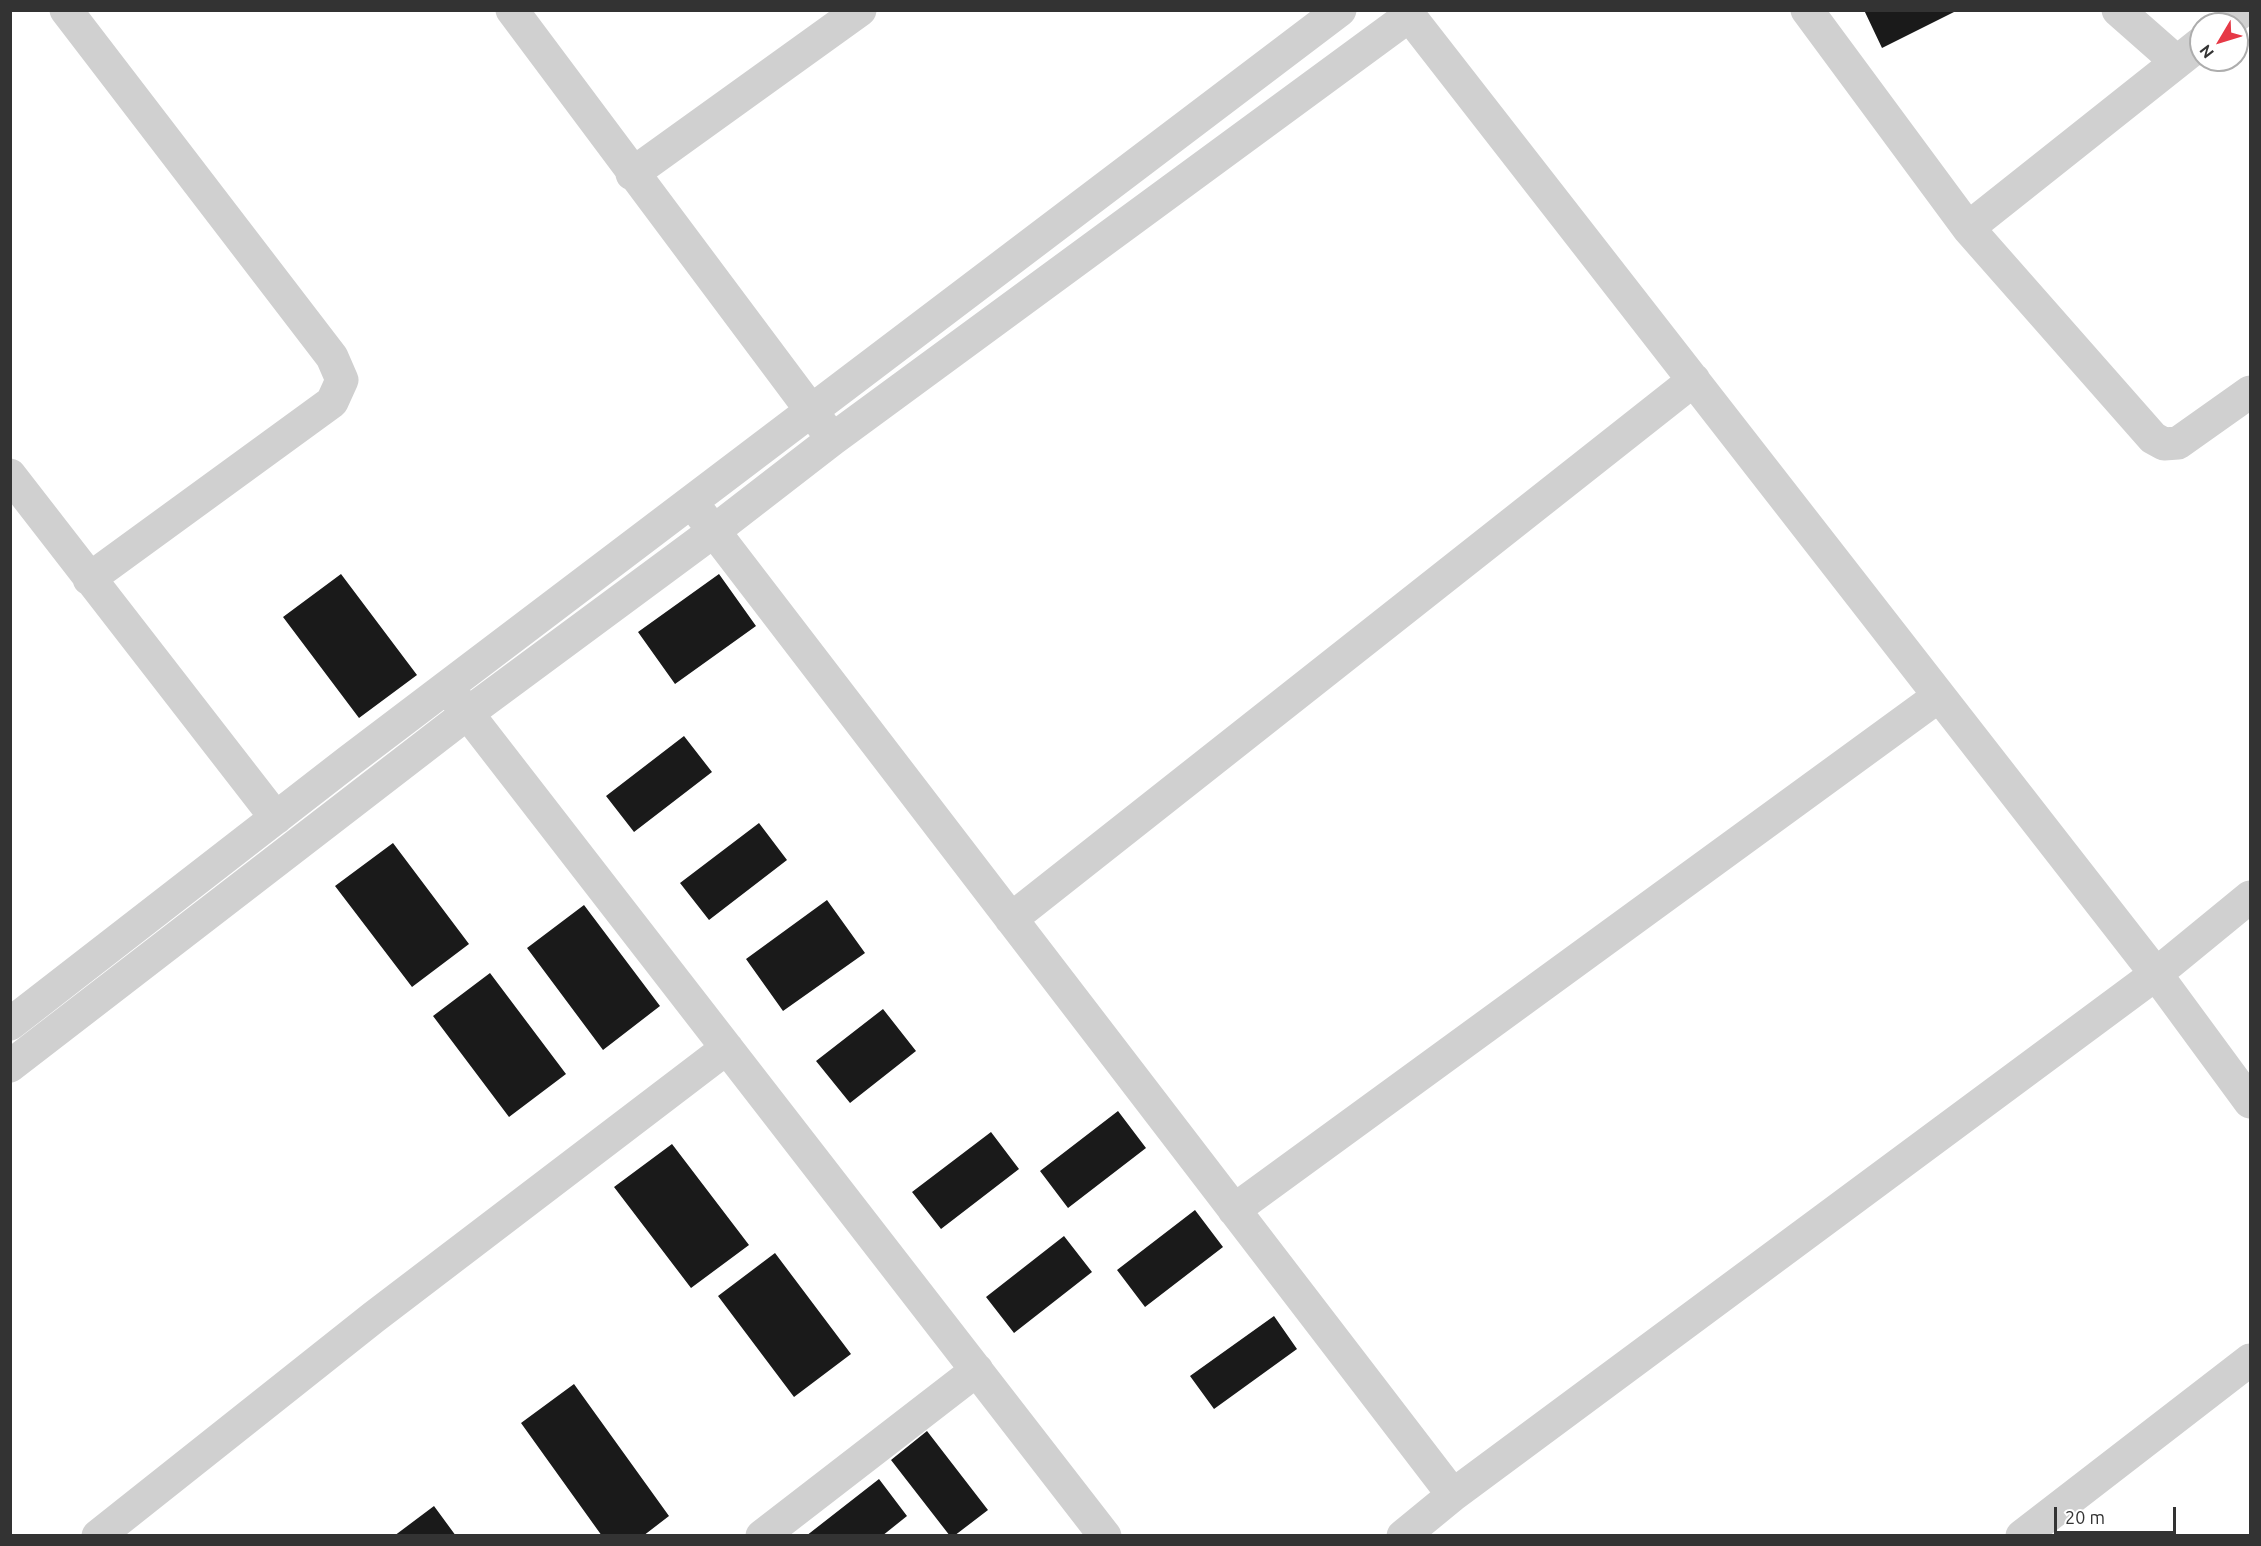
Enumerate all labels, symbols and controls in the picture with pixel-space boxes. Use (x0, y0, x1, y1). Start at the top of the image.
north arrow (2189, 12, 2249, 72)
text: N (2196, 42, 2217, 62)
scale bar (2057, 1495, 2178, 1533)
text: 20 m (2065, 1507, 2105, 1527)

